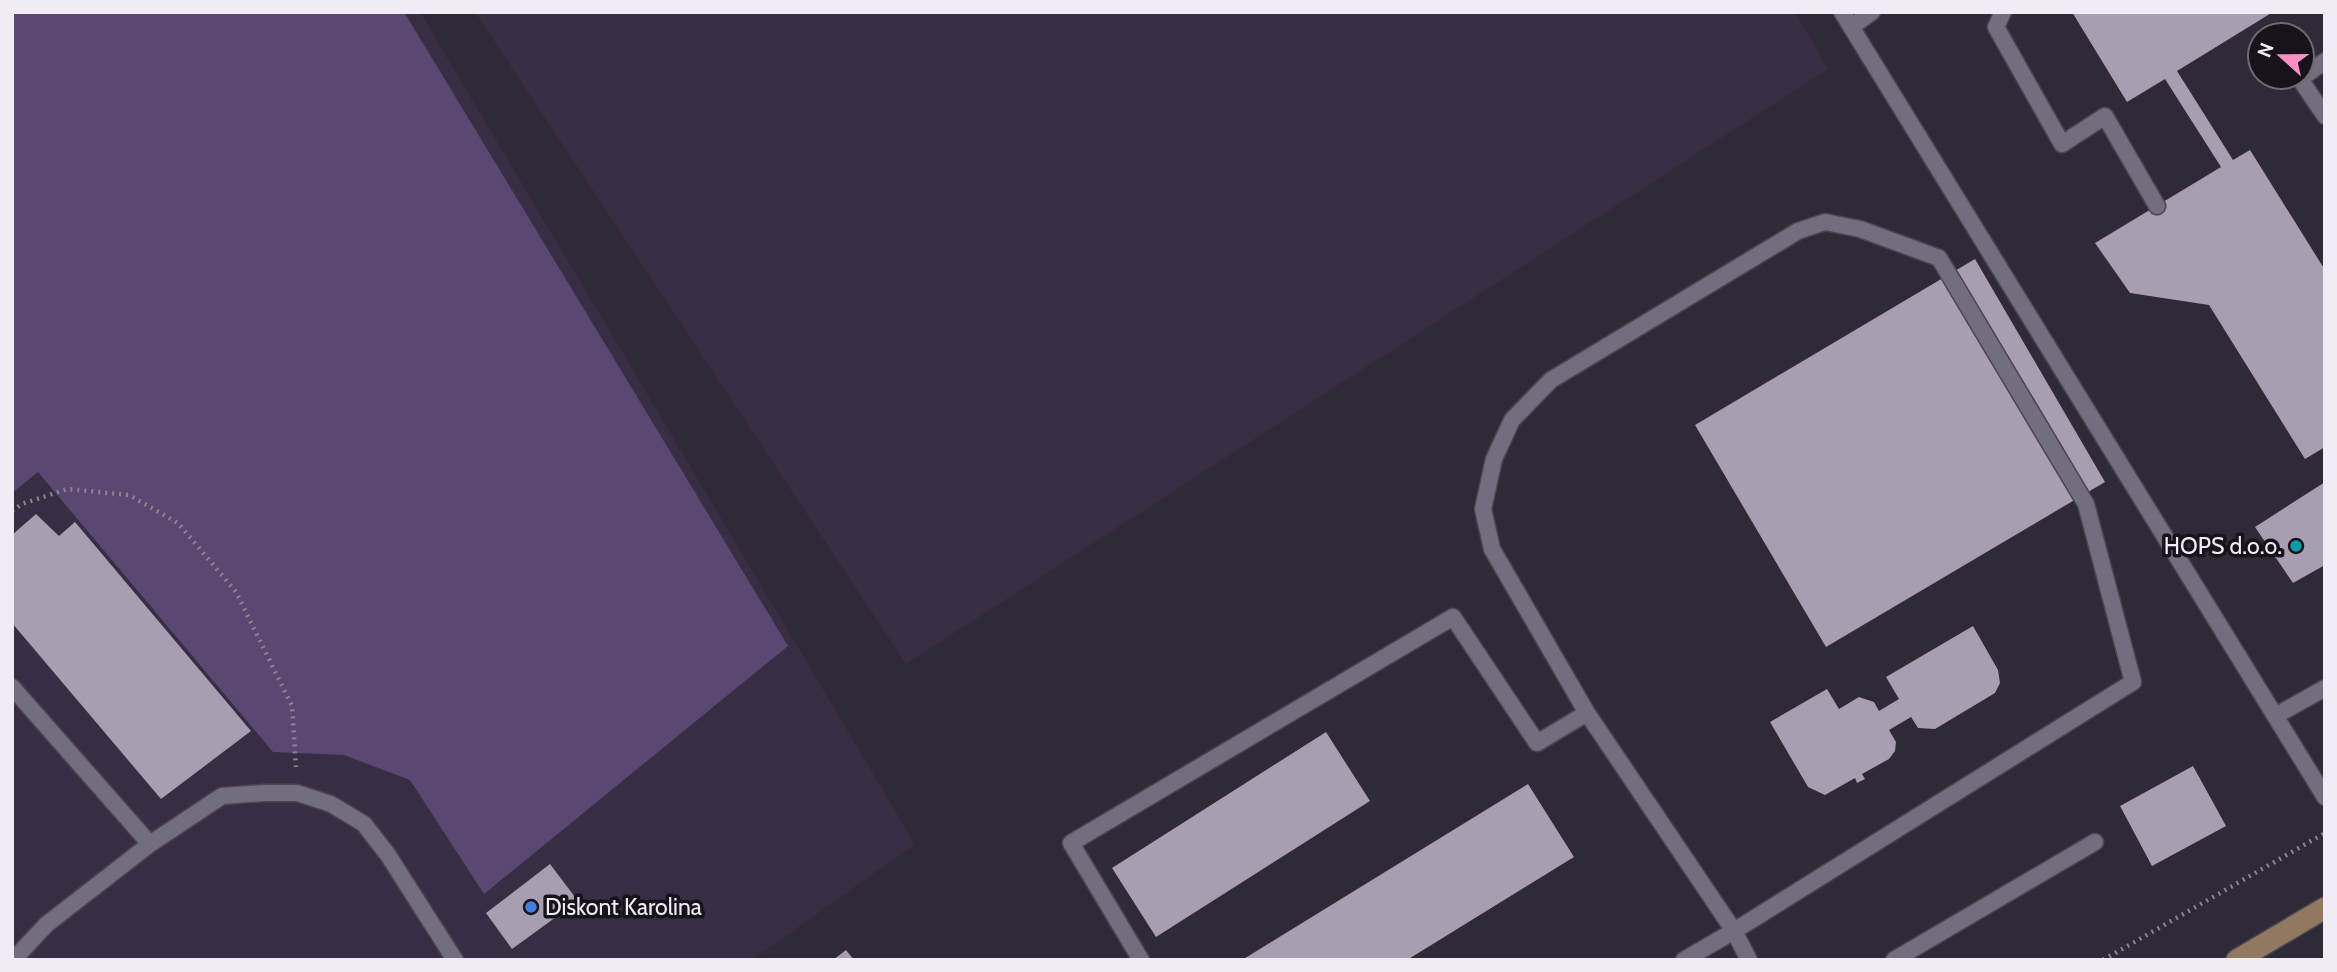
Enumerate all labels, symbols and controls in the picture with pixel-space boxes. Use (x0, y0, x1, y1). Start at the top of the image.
north arrow (2246, 21, 2316, 91)
text: N (2252, 40, 2279, 60)
place label: HOPS d.o.o. (2164, 532, 2282, 560)
marker: HOPS d.o.o. (2288, 538, 2304, 554)
place label: Diskont Karolina (545, 893, 702, 921)
marker: Diskont Karolina (523, 899, 539, 915)

